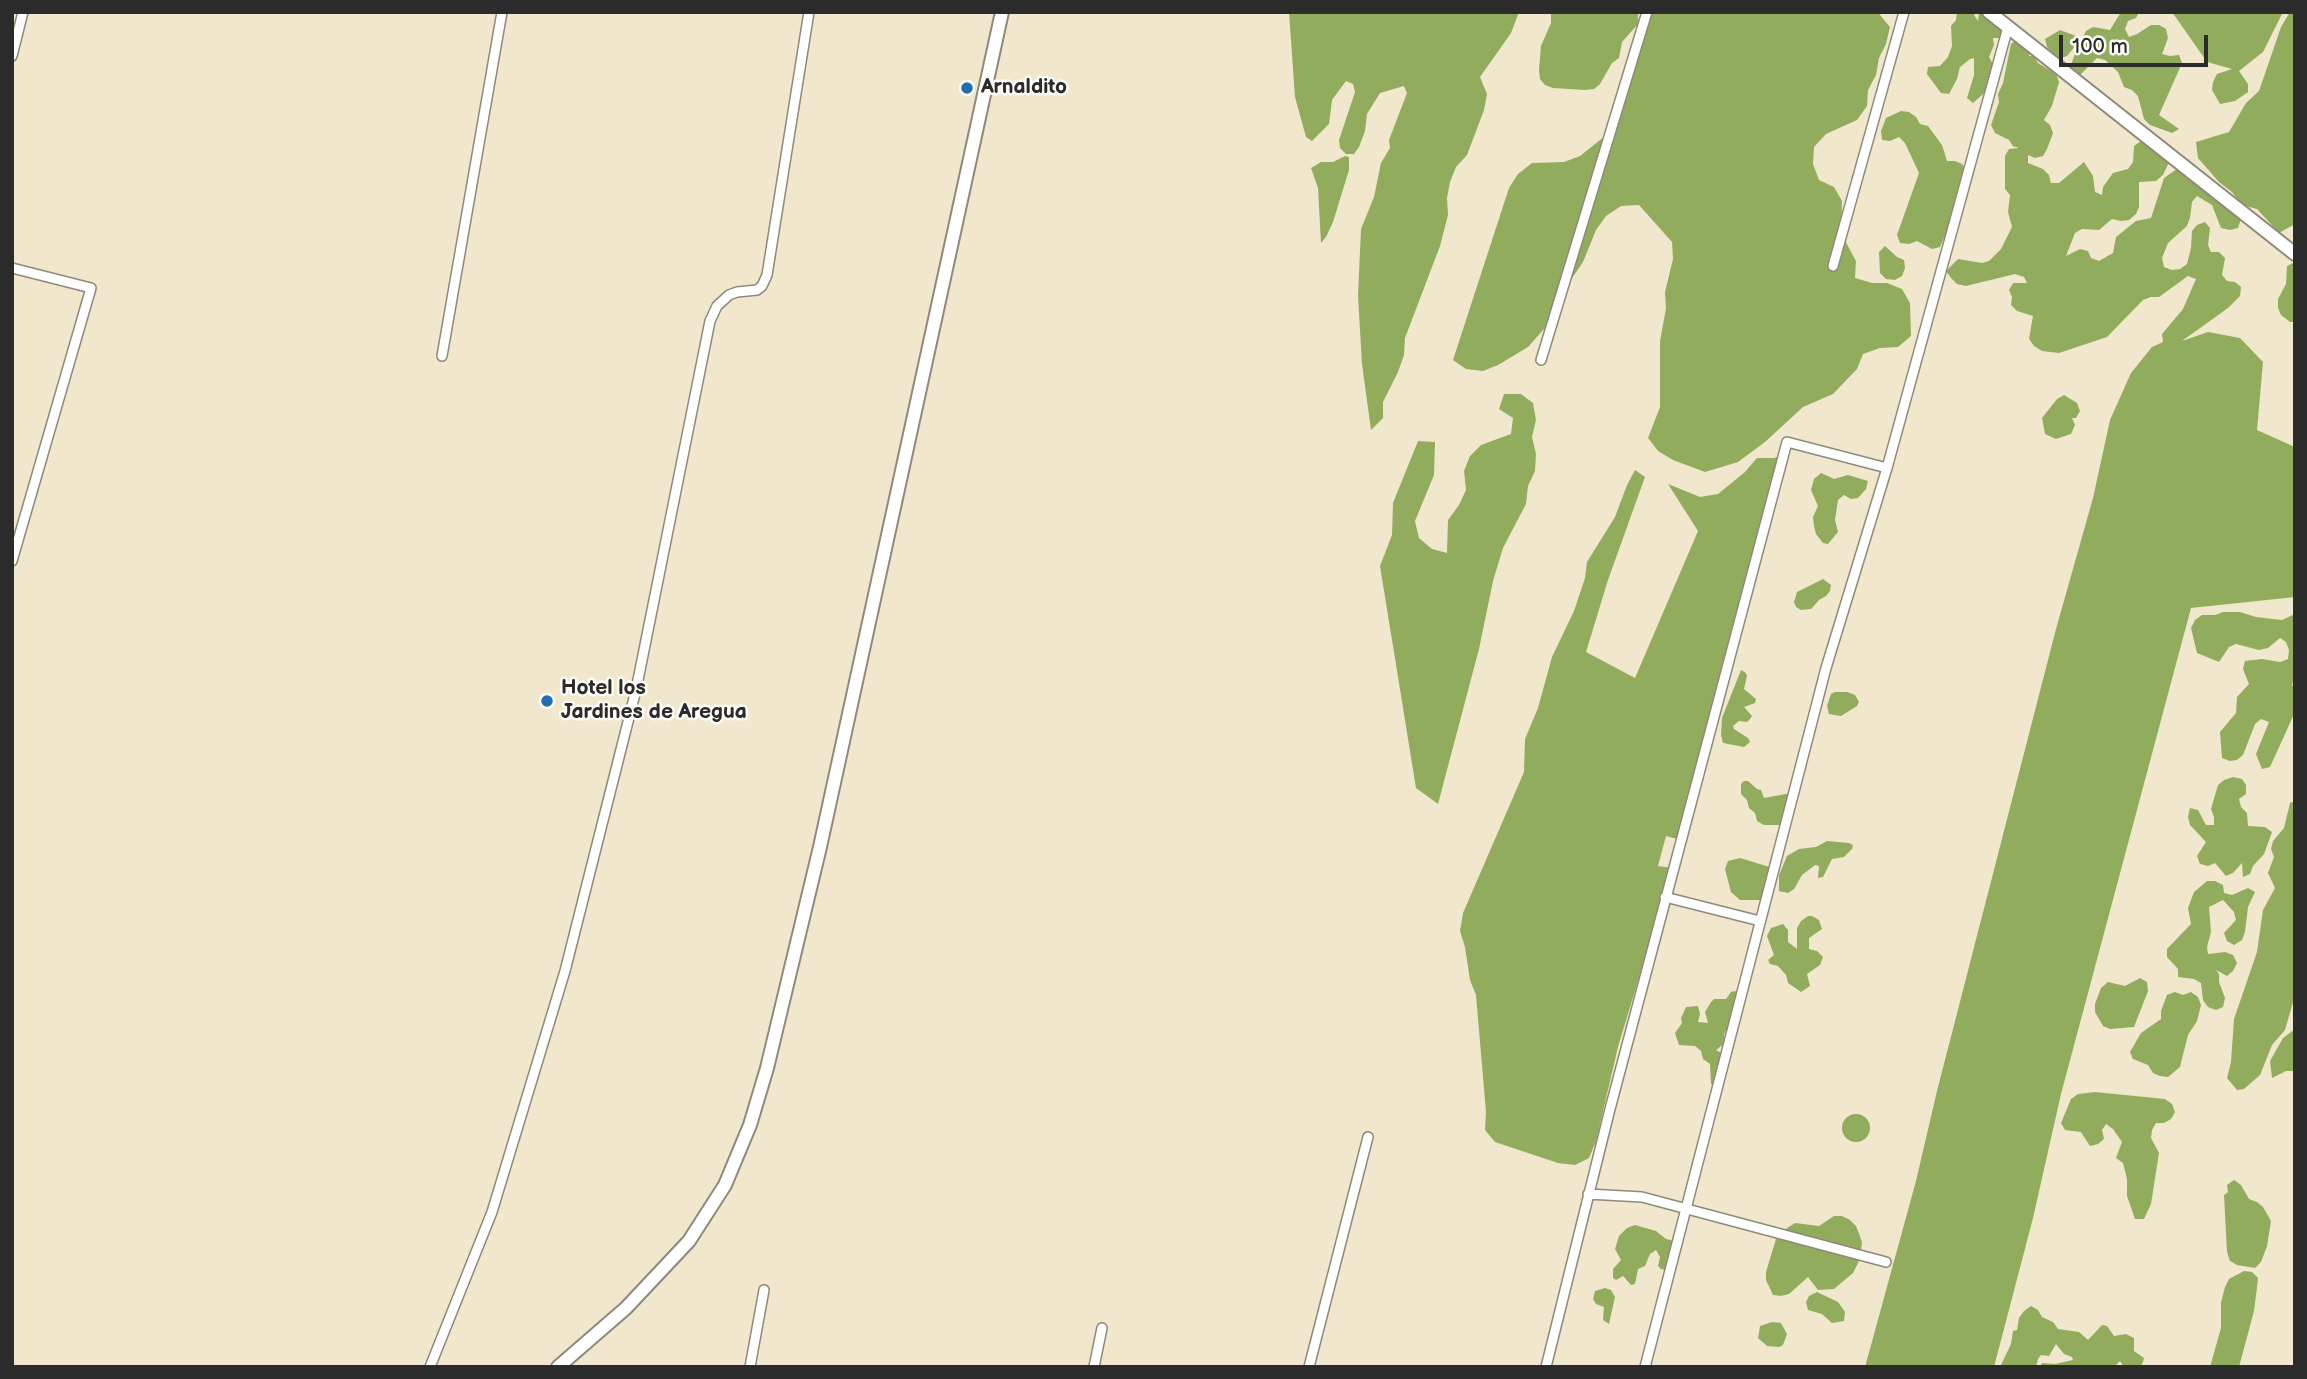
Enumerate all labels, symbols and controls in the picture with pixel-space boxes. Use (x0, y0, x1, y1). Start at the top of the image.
scale bar (2062, 21, 2211, 65)
text: 100 m (2072, 34, 2128, 59)
place label: Arnaldito (981, 75, 1067, 101)
marker: Arnaldito (959, 80, 975, 96)
place label: Hotel los Jardines de Aregua (561, 676, 747, 726)
marker: Hotel los Jardines de Aregua (539, 693, 555, 709)

